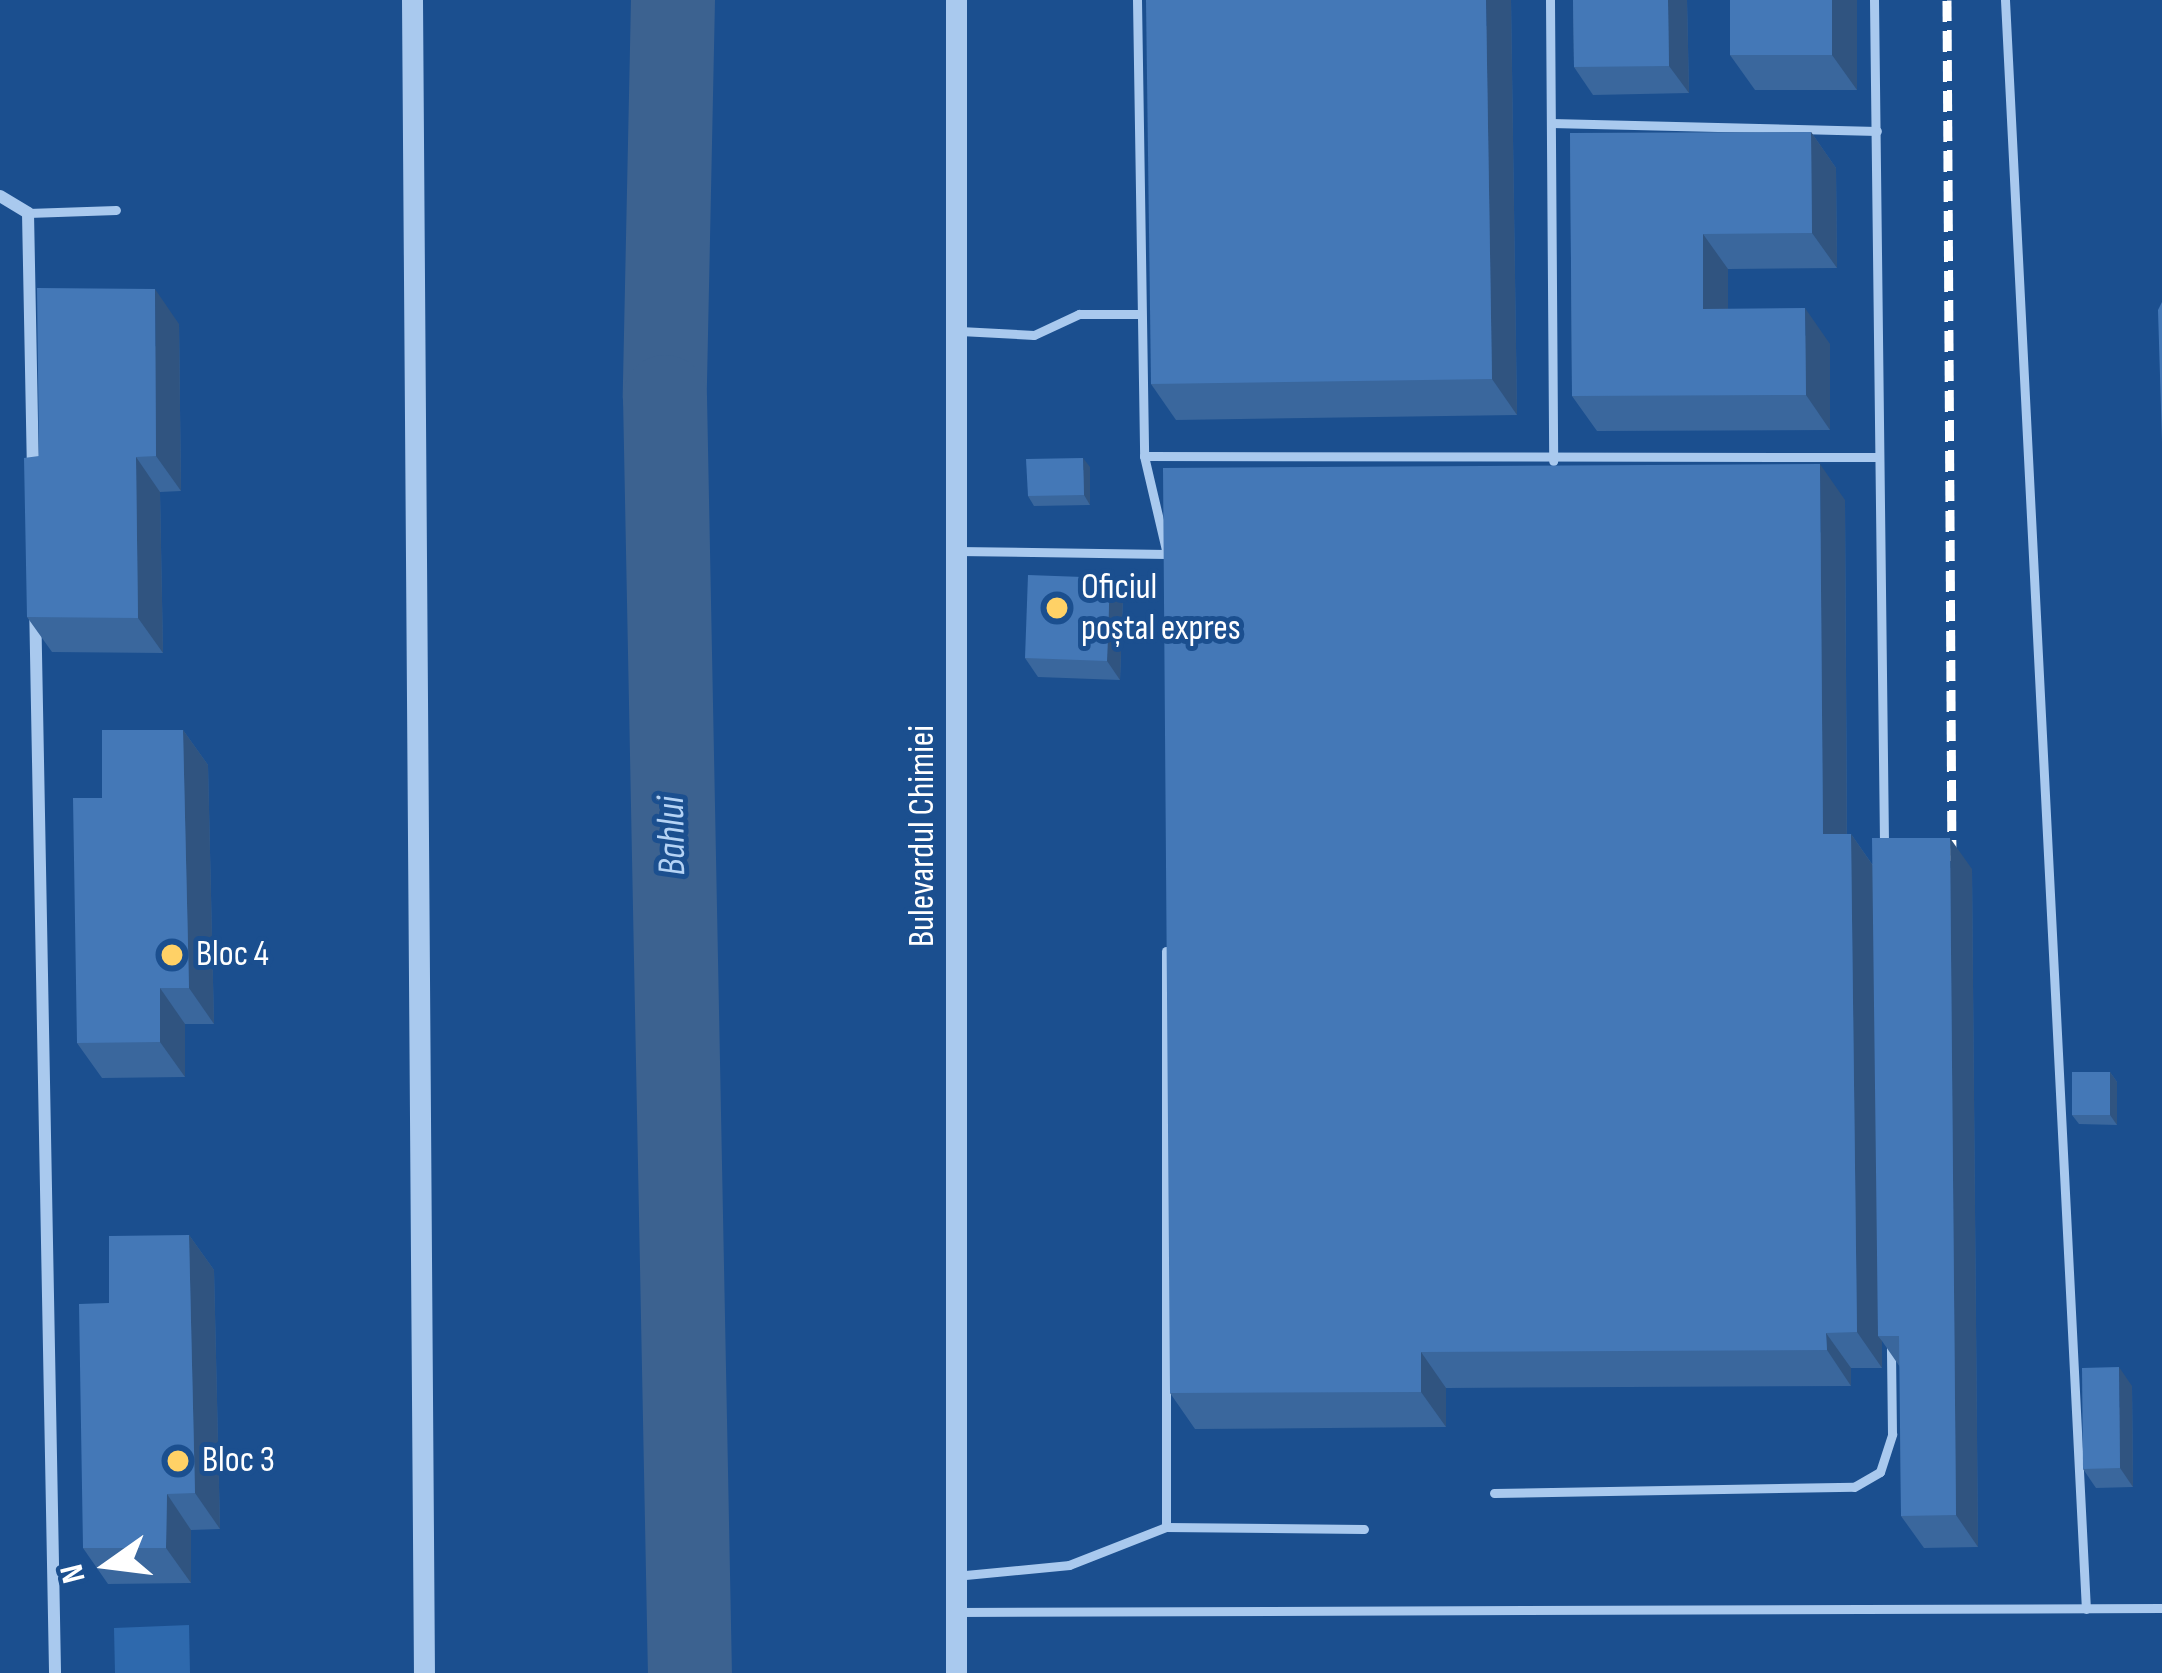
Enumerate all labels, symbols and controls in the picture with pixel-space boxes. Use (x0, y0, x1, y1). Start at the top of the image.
place label: Oficiul poștal expres (1081, 565, 1241, 650)
marker: Oficiul poștal expres (1044, 595, 1070, 621)
street label: Bulevardul Chimiei (901, 725, 945, 947)
water label: Bahlui (649, 796, 697, 876)
place label: Bloc 4 (196, 933, 269, 977)
marker: Bloc 4 (159, 942, 185, 968)
place label: Bloc 3 (202, 1439, 275, 1483)
marker: Bloc 3 (165, 1448, 191, 1474)
north arrow (48, 1505, 168, 1625)
text: N (52, 1560, 95, 1587)

